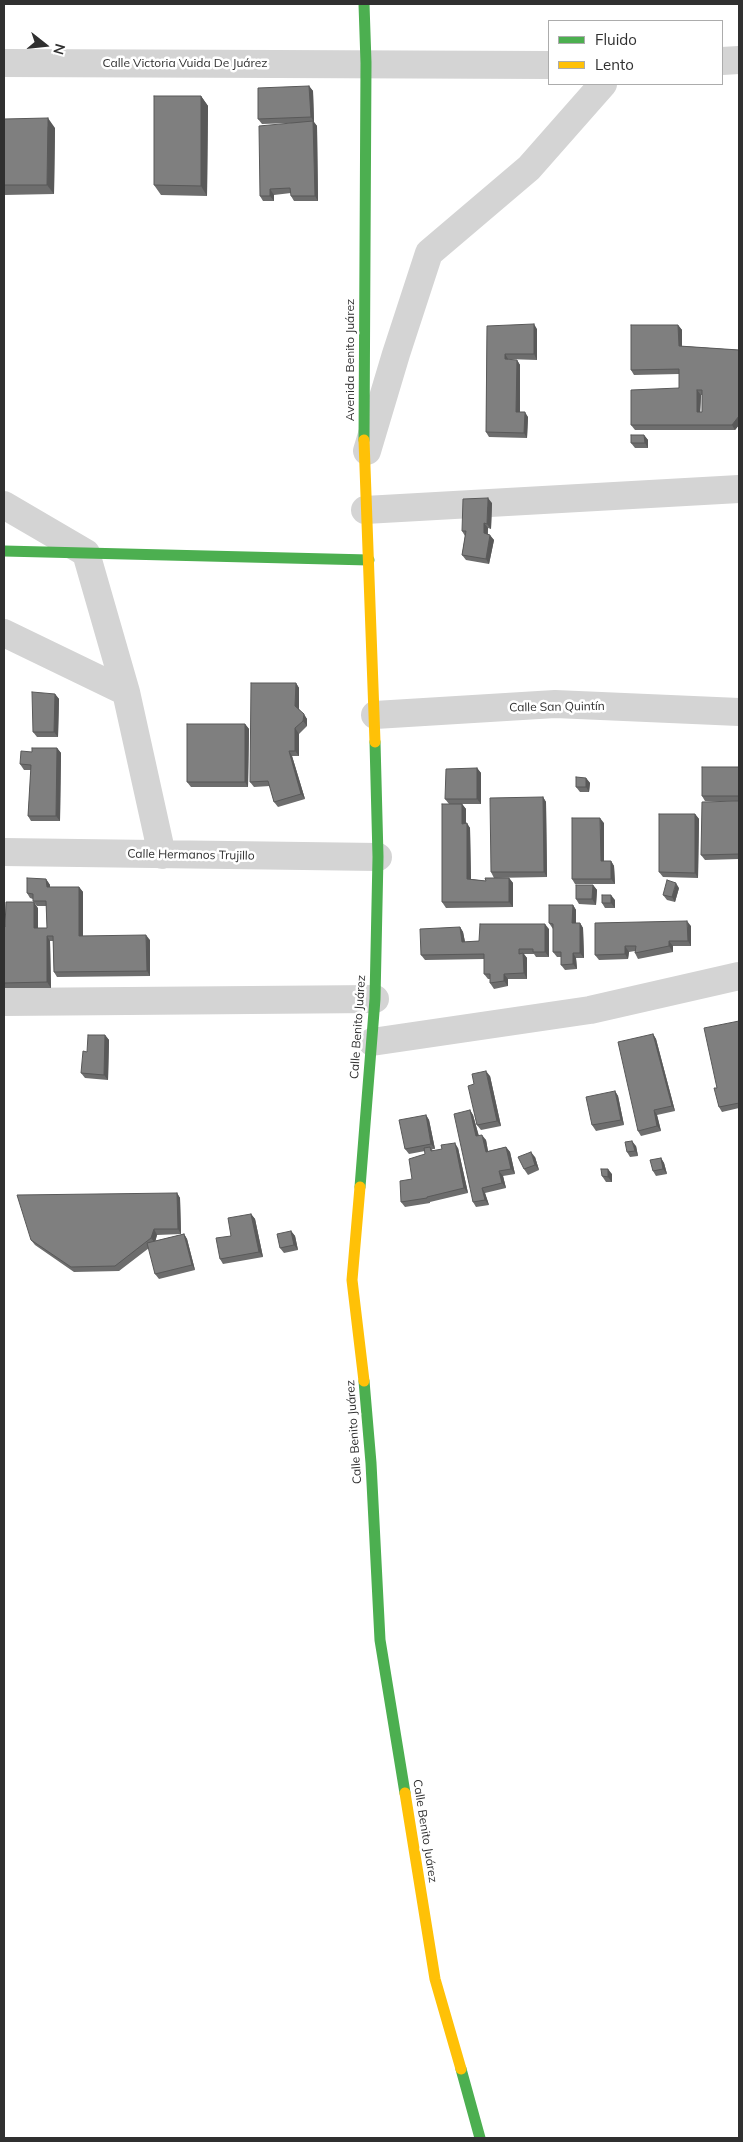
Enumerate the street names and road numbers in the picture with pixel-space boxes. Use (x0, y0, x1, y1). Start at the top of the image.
street label: Calle Victoria Vuida De Juárez (102, 56, 268, 70)
street label: Avenida Benito Juárez (343, 299, 357, 421)
street label: Calle San Quintín (509, 699, 605, 715)
street label: Calle Hermanos Trujillo (127, 847, 255, 863)
street label: Calle Benito Juárez (347, 974, 369, 1080)
street label: Calle Benito Juárez (343, 1379, 365, 1485)
street label: Calle Benito Juárez (410, 1778, 440, 1884)

